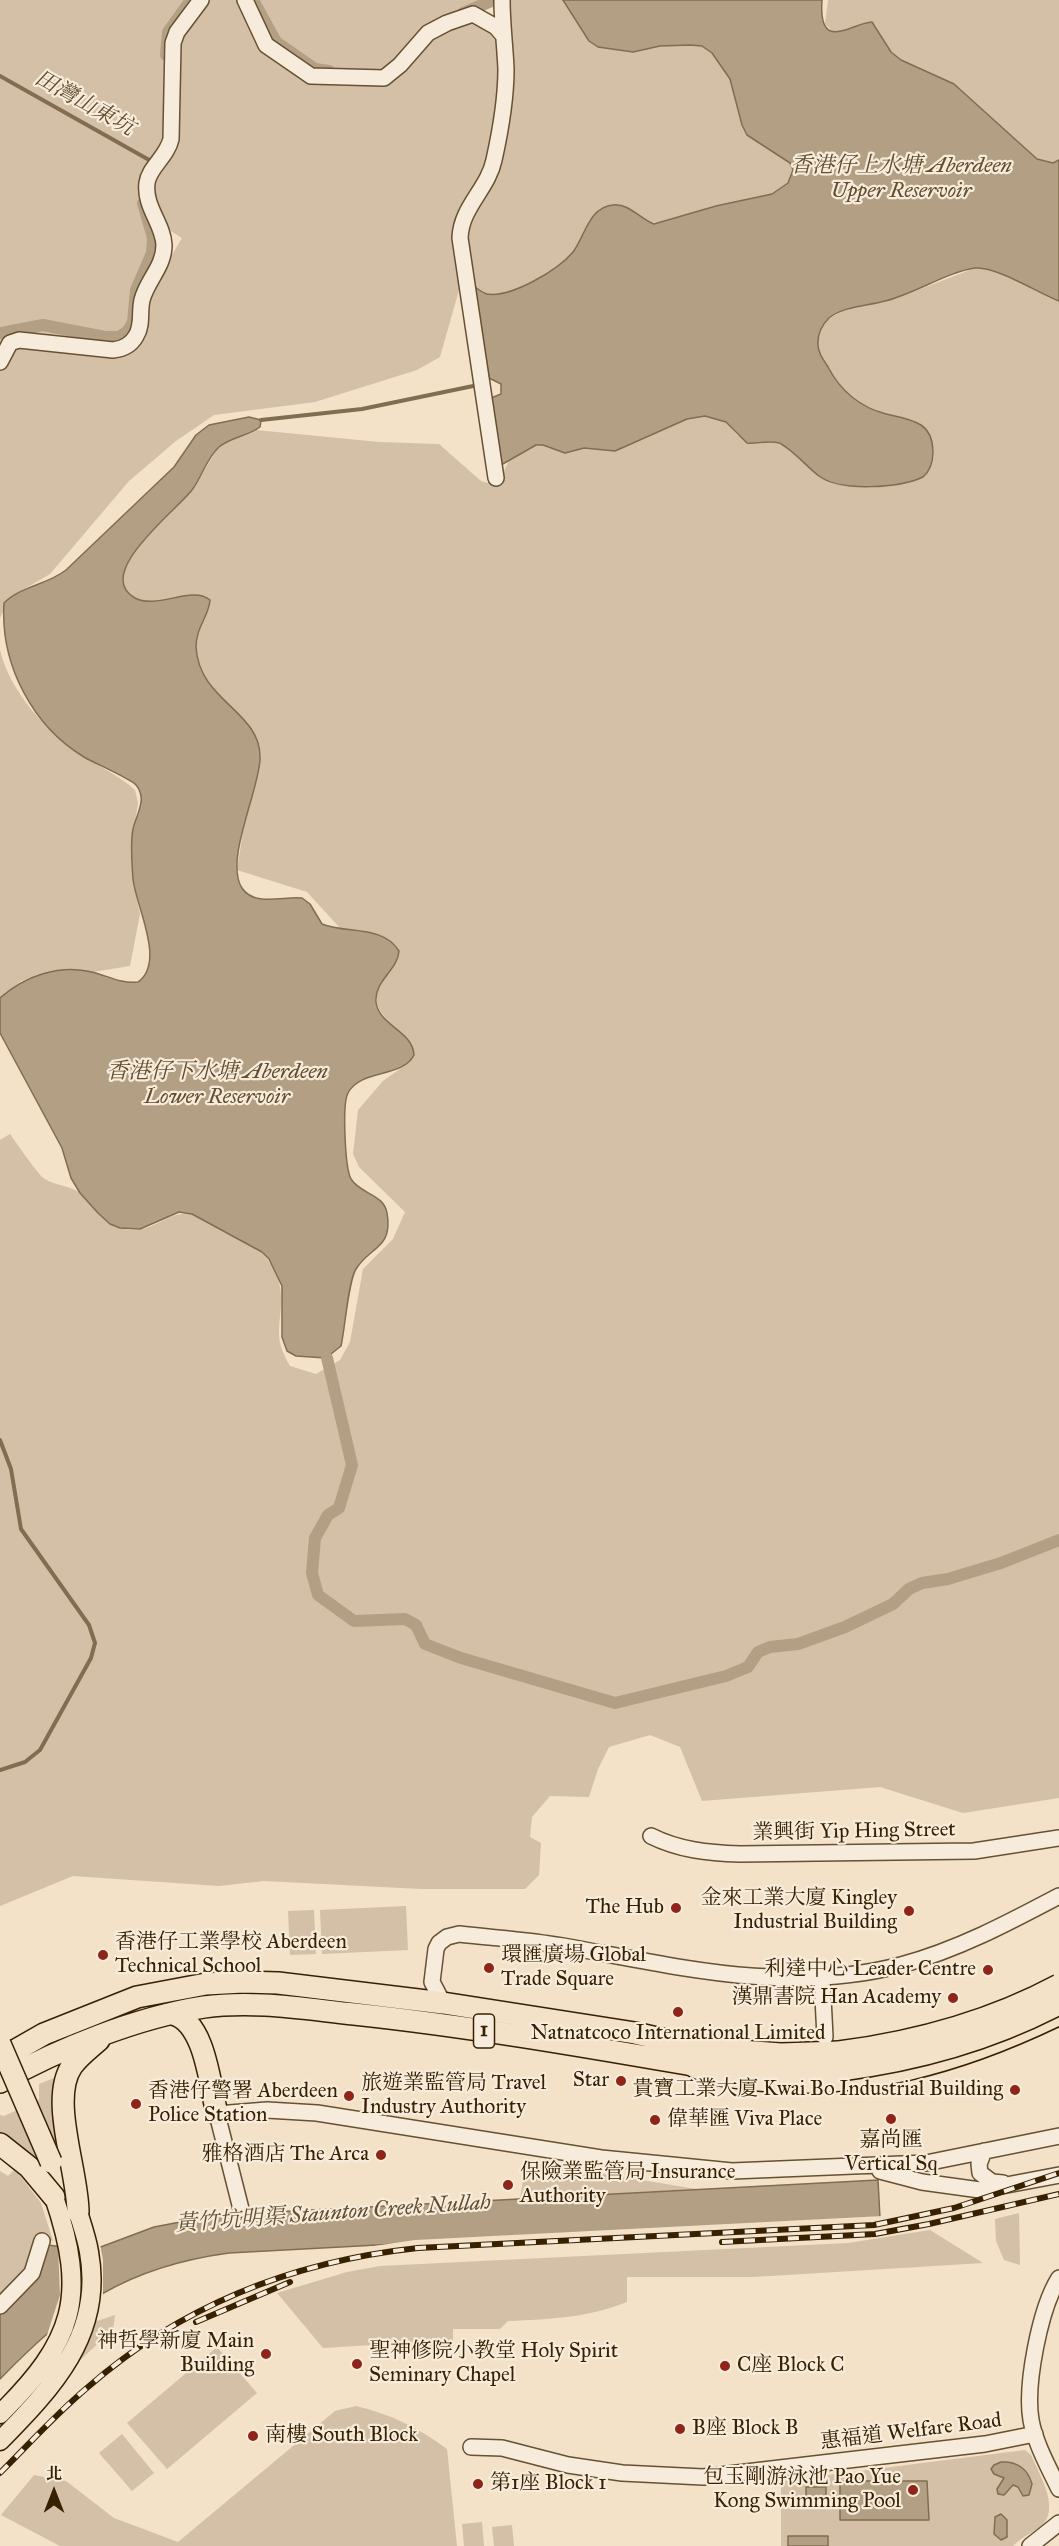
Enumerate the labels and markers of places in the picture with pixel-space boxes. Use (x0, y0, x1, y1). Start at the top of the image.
place label: 金來工業大廈 Kingley Industrial Building (701, 1886, 897, 1936)
place label: The Hub (585, 1895, 664, 1921)
marker: The Hub (669, 1901, 683, 1915)
marker: 金來工業大廈 Kingley Industrial Building (902, 1904, 916, 1918)
place label: 香港仔工業學校 Aberdeen Technical School (115, 1930, 347, 1980)
place label: 環匯廣場 Global Trade Square (501, 1943, 646, 1993)
marker: 香港仔工業學校 Aberdeen Technical School (96, 1948, 110, 1962)
place label: 利達中心 Leader Centre (764, 1957, 976, 1983)
marker: 環匯廣場 Global Trade Square (482, 1961, 496, 1975)
marker: 利達中心 Leader Centre (981, 1963, 995, 1977)
place label: 漢鼎書院 Han Academy (731, 1985, 941, 2011)
marker: 漢鼎書院 Han Academy (946, 1991, 960, 2005)
marker: Natnatcoco International Limited (671, 2005, 685, 2019)
place label: Natnatcoco International Limited (530, 2021, 826, 2047)
place label: Star (573, 2068, 609, 2094)
place label: 旅遊業監管局 Travel Industry Authority (361, 2071, 546, 2121)
marker: Star (614, 2074, 628, 2088)
place label: 貴寶工業大廈 Kwai Bo Industrial Building (632, 2077, 1003, 2103)
place label: 香港仔警署 Aberdeen Police Station (148, 2079, 338, 2129)
marker: 貴寶工業大廈 Kwai Bo Industrial Building (1008, 2083, 1022, 2097)
marker: 旅遊業監管局 Travel Industry Authority (342, 2089, 356, 2103)
marker: 香港仔警署 Aberdeen Police Station (129, 2097, 143, 2111)
place label: 偉華匯 Viva Place (667, 2107, 822, 2133)
marker: 嘉尚匯 Vertical Sq (884, 2112, 898, 2126)
marker: 偉華匯 Viva Place (648, 2113, 662, 2127)
place label: 嘉尚匯 Vertical Sq (845, 2128, 937, 2178)
place label: 雅格酒店 The Arca (202, 2142, 369, 2168)
marker: 雅格酒店 The Arca (374, 2148, 388, 2162)
place label: 保險業監管局 Insurance Authority (520, 2160, 735, 2210)
marker: 保險業監管局 Insurance Authority (501, 2178, 515, 2192)
place label: 神哲學新廈 Main Building (97, 2329, 254, 2379)
place label: 聖神修院小教堂 Holy Spirit Seminary Chapel (369, 2339, 618, 2389)
marker: 神哲學新廈 Main Building (259, 2347, 273, 2361)
place label: C座 Block C (737, 2353, 845, 2379)
marker: 聖神修院小教堂 Holy Spirit Seminary Chapel (350, 2357, 364, 2371)
marker: C座 Block C (718, 2359, 732, 2373)
place label: B座 Block B (692, 2416, 799, 2442)
marker: B座 Block B (673, 2422, 687, 2436)
place label: 南樓 South Block (265, 2423, 418, 2449)
marker: 南樓 South Block (246, 2429, 260, 2443)
place label: 包玉剛游泳池 Pao Yue Kong Swimming Pool (703, 2465, 901, 2515)
place label: 第1座 Block 1 (490, 2471, 606, 2497)
marker: 第1座 Block 1 (471, 2477, 485, 2491)
marker: 包玉剛游泳池 Pao Yue Kong Swimming Pool (906, 2483, 920, 2497)

